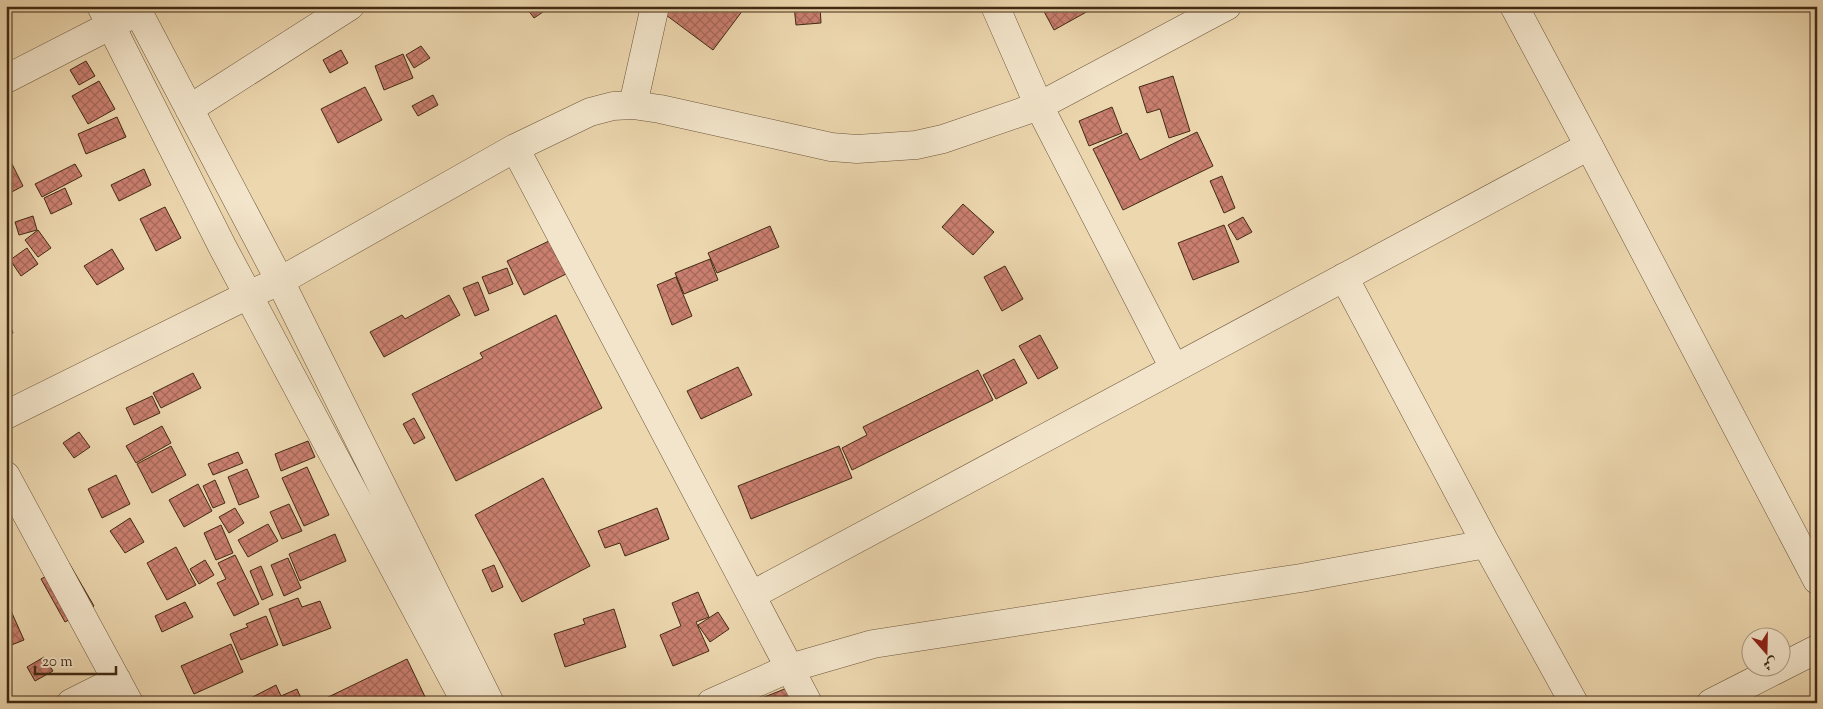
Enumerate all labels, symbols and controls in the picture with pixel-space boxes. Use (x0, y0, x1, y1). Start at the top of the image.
north arrow (1740, 626, 1790, 676)
scale bar (35, 644, 116, 676)
text: ش (1760, 651, 1780, 674)
text: 20 m (42, 652, 73, 673)

